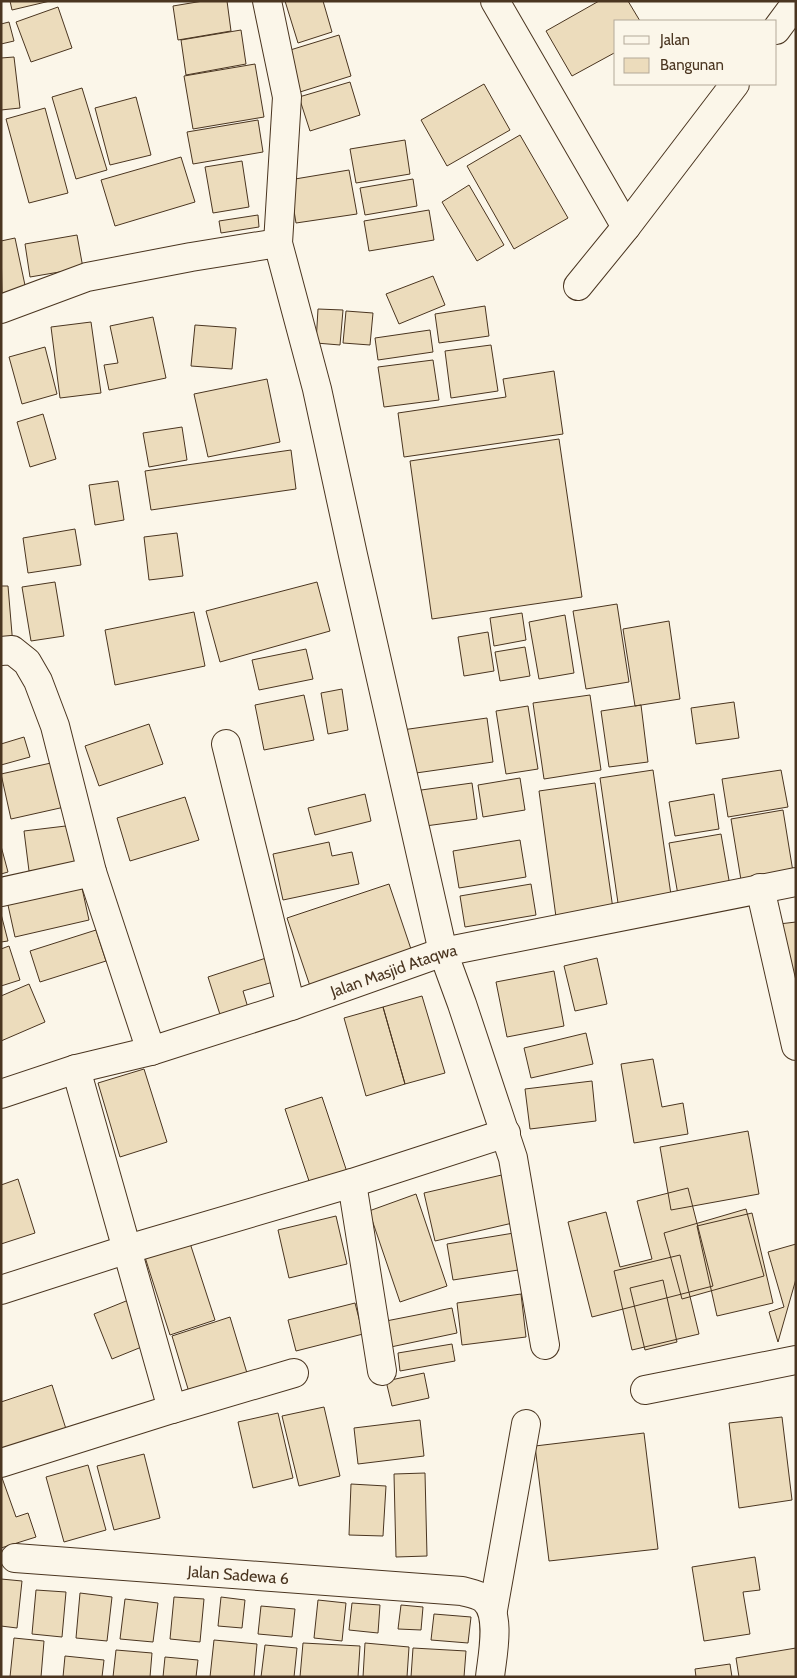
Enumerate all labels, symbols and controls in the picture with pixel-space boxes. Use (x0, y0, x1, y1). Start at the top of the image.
legend (614, 20, 777, 85)
text: Jalan (659, 31, 690, 49)
text: Bangunan (660, 56, 724, 74)
street label: Jalan Masjid Ataqwa (327, 940, 459, 1001)
street label: Jalan Sadewa 6 (186, 1561, 290, 1588)

